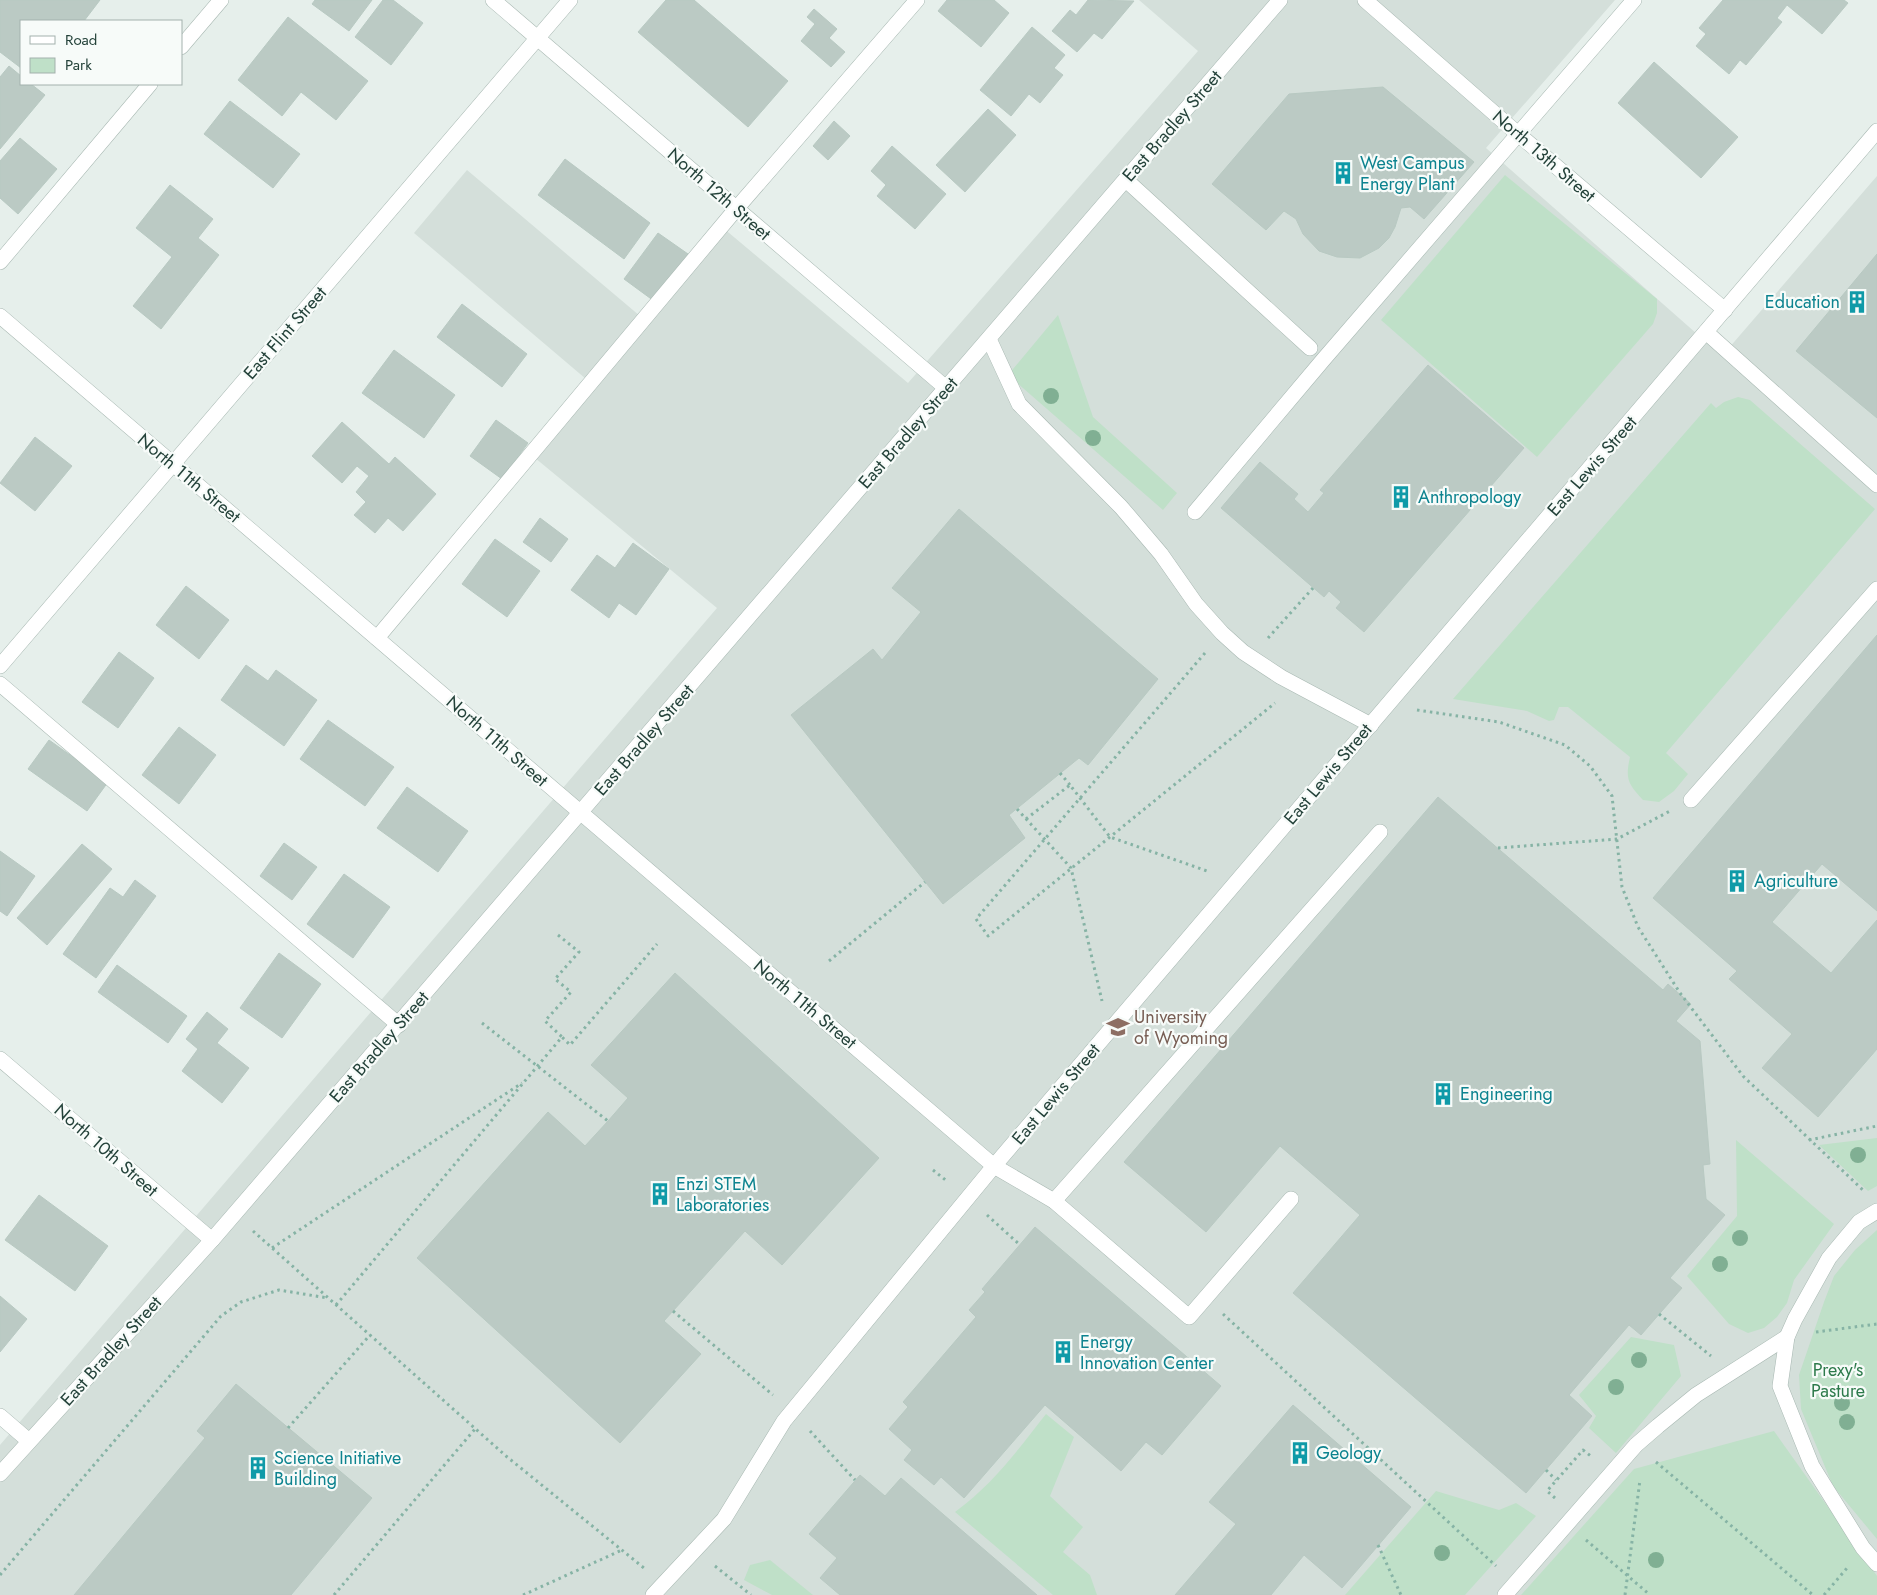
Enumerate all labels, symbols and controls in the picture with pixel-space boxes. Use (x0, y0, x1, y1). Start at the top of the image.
legend (20, 20, 182, 85)
text: Road (65, 29, 97, 51)
text: Park (65, 54, 92, 76)
street label: East Bradley Street (1116, 64, 1228, 187)
street label: North 13th Street (1487, 104, 1602, 209)
street label: North 12th Street (662, 142, 777, 247)
place label: West Campus Energy Plant (1360, 150, 1465, 197)
building icon: West Campus Energy Plant (1330, 160, 1356, 186)
street label: East Flint Street (237, 280, 333, 385)
place label: Education (1765, 289, 1840, 315)
building icon: Education (1844, 289, 1870, 315)
street label: East Bradley Street (852, 371, 964, 494)
street label: East Lewis Street (1541, 410, 1643, 522)
street label: North 11th Street (132, 427, 247, 529)
building icon: Anthropology (1388, 484, 1414, 510)
place label: Anthropology (1418, 484, 1521, 510)
street label: East Bradley Street (588, 678, 700, 801)
street label: North 11th Street (440, 689, 554, 793)
street label: East Lewis Street (1278, 717, 1379, 830)
building icon: Agriculture (1724, 868, 1750, 894)
place label: Agriculture (1754, 868, 1838, 894)
street label: North 11th Street (748, 953, 863, 1055)
street label: East Bradley Street (323, 985, 435, 1108)
place label: University of Wyoming (1134, 1004, 1228, 1051)
school or university icon: University of Wyoming (1105, 1014, 1131, 1040)
street label: East Lewis Street (1006, 1037, 1107, 1150)
building icon: Engineering (1430, 1081, 1456, 1107)
place label: Engineering (1460, 1081, 1553, 1107)
street label: North 10th Street (48, 1097, 164, 1203)
place label: Enzi STEM Laboratories (676, 1171, 769, 1218)
building icon: Enzi STEM Laboratories (647, 1181, 673, 1207)
street label: East Bradley Street (54, 1290, 168, 1412)
place label: Energy Innovation Center (1080, 1329, 1215, 1376)
building icon: Energy Innovation Center (1050, 1339, 1076, 1365)
park label: Prexy's Pasture (1811, 1357, 1865, 1404)
building icon: Geology (1287, 1440, 1313, 1466)
place label: Geology (1316, 1440, 1381, 1466)
place label: Science Initiative Building (274, 1445, 401, 1492)
building icon: Science Initiative Building (245, 1455, 271, 1481)

